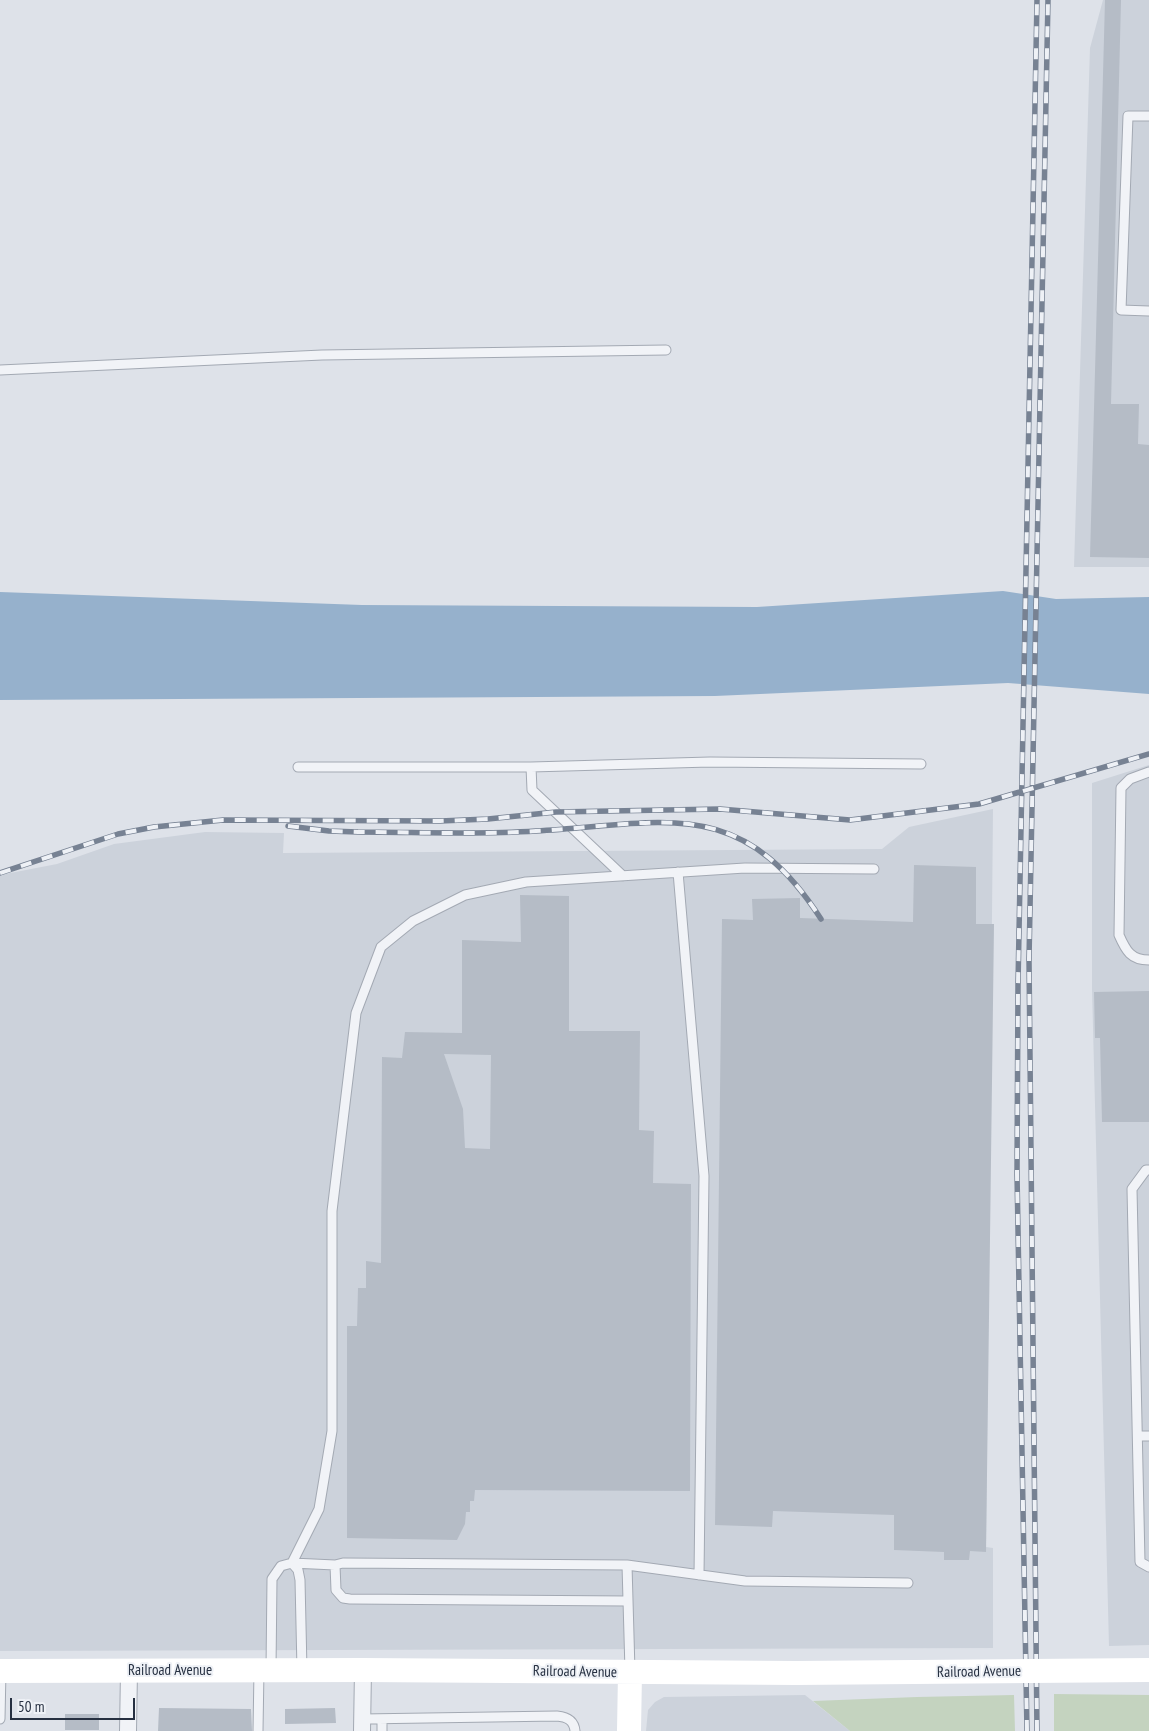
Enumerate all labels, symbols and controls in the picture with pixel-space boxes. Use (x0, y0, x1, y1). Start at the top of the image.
street label: Railroad Avenue (128, 1662, 212, 1680)
street label: Railroad Avenue (533, 1662, 617, 1682)
street label: Railroad Avenue (937, 1662, 1021, 1682)
scale bar (12, 1688, 138, 1720)
text: 50 m (18, 1697, 44, 1716)

